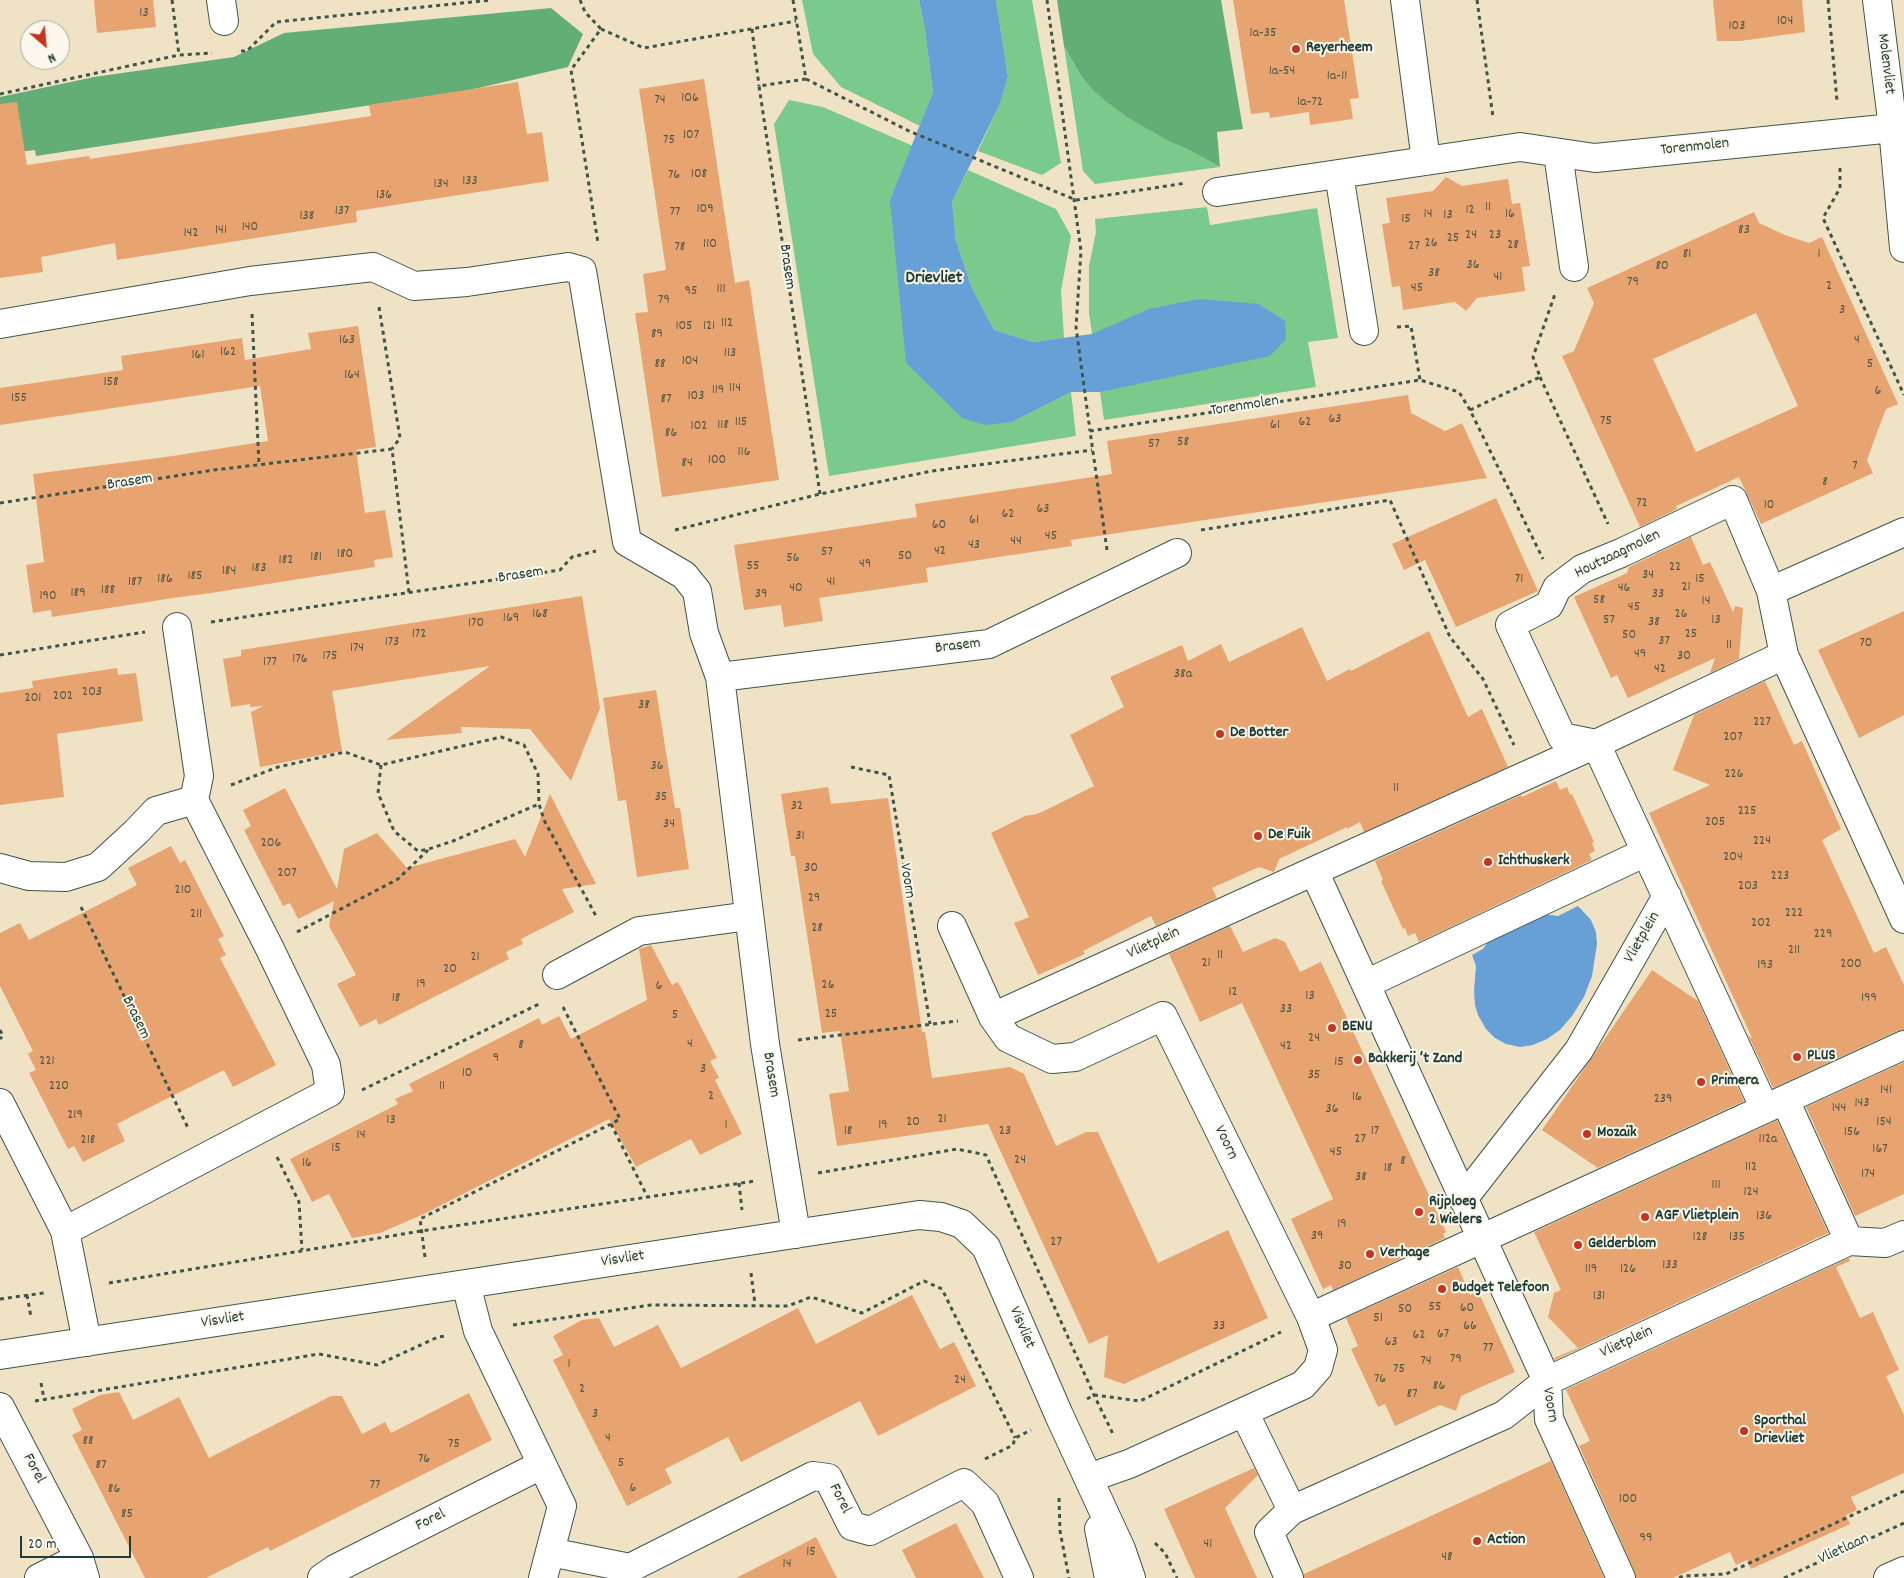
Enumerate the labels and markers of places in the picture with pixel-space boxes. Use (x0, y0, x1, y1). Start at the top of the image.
place label: Reyerheem (1306, 39, 1373, 59)
marker: Reyerheem (1290, 43, 1302, 55)
place label: De Botter (1230, 724, 1288, 744)
marker: De Botter (1214, 728, 1226, 740)
place label: De Fuik (1268, 826, 1310, 846)
marker: De Fuik (1252, 830, 1264, 842)
place label: Ichthuskerk (1498, 852, 1570, 872)
marker: Ichthuskerk (1482, 856, 1494, 868)
place label: BENU (1342, 1018, 1372, 1038)
marker: BENU (1326, 1022, 1338, 1034)
place label: PLUS (1807, 1047, 1836, 1067)
place label: Bakkerij ‘t Zand (1368, 1050, 1462, 1070)
marker: PLUS (1791, 1051, 1803, 1063)
marker: Bakkerij ‘t Zand (1352, 1054, 1364, 1066)
place label: Primera (1711, 1072, 1759, 1092)
marker: Primera (1695, 1076, 1707, 1088)
place label: Mozaïk (1597, 1124, 1637, 1144)
marker: Mozaïk (1581, 1128, 1593, 1140)
place label: Rijploeg 2 Wielers (1429, 1193, 1482, 1231)
marker: Rijploeg 2 Wielers (1413, 1206, 1425, 1218)
place label: AGF Vlietplein (1655, 1207, 1739, 1227)
marker: AGF Vlietplein (1639, 1211, 1651, 1223)
place label: Gelderblom (1588, 1235, 1656, 1255)
marker: Gelderblom (1572, 1239, 1584, 1251)
place label: Verhage (1380, 1244, 1430, 1264)
marker: Verhage (1364, 1248, 1376, 1260)
place label: Budget Telefoon (1452, 1279, 1549, 1299)
marker: Budget Telefoon (1436, 1283, 1448, 1295)
place label: Sporthal Drievliet (1754, 1412, 1806, 1450)
marker: Sporthal Drievliet (1738, 1425, 1750, 1437)
place label: Action (1487, 1531, 1526, 1551)
marker: Action (1471, 1535, 1483, 1547)

